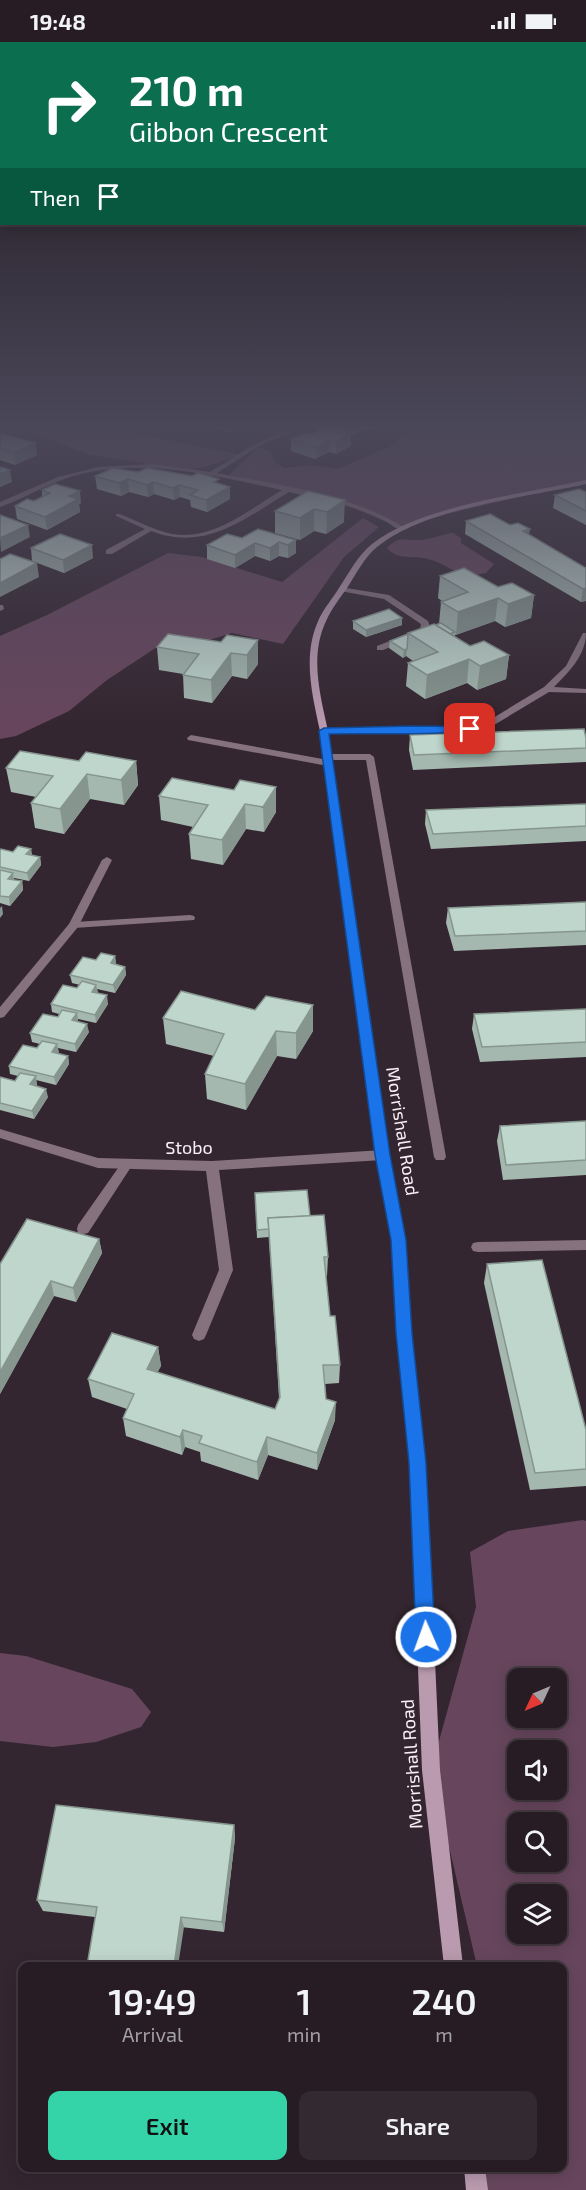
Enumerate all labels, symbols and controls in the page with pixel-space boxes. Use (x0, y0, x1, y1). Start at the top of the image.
text: 19:48 (30, 8, 86, 34)
text: 210 m (129, 64, 244, 114)
icon: right (30, 66, 108, 144)
text: Gibbon Crescent (129, 115, 328, 147)
icon: arrive (92, 180, 125, 213)
text: Then (30, 184, 80, 210)
pin (444, 703, 495, 754)
icon: arrive (453, 712, 486, 745)
street label: Morrishall Road (382, 1065, 424, 1197)
street label: Stobo (165, 1136, 213, 1158)
position arrow (394, 1605, 458, 1669)
north arrow (507, 1668, 567, 1728)
map controls (507, 1668, 567, 1944)
street label: Morrishall Road (395, 1698, 427, 1830)
button: sound (507, 1740, 567, 1800)
button: search (507, 1812, 567, 1872)
button: layers (507, 1884, 567, 1944)
text: 19:49 (108, 1979, 197, 2022)
text: 1 (296, 1979, 311, 2022)
text: 240 (411, 1979, 477, 2022)
text: Arrival (122, 2022, 183, 2046)
text: min (287, 2022, 321, 2046)
text: m (435, 2022, 453, 2046)
button: Exit (48, 2091, 287, 2160)
button: Share (299, 2091, 537, 2160)

